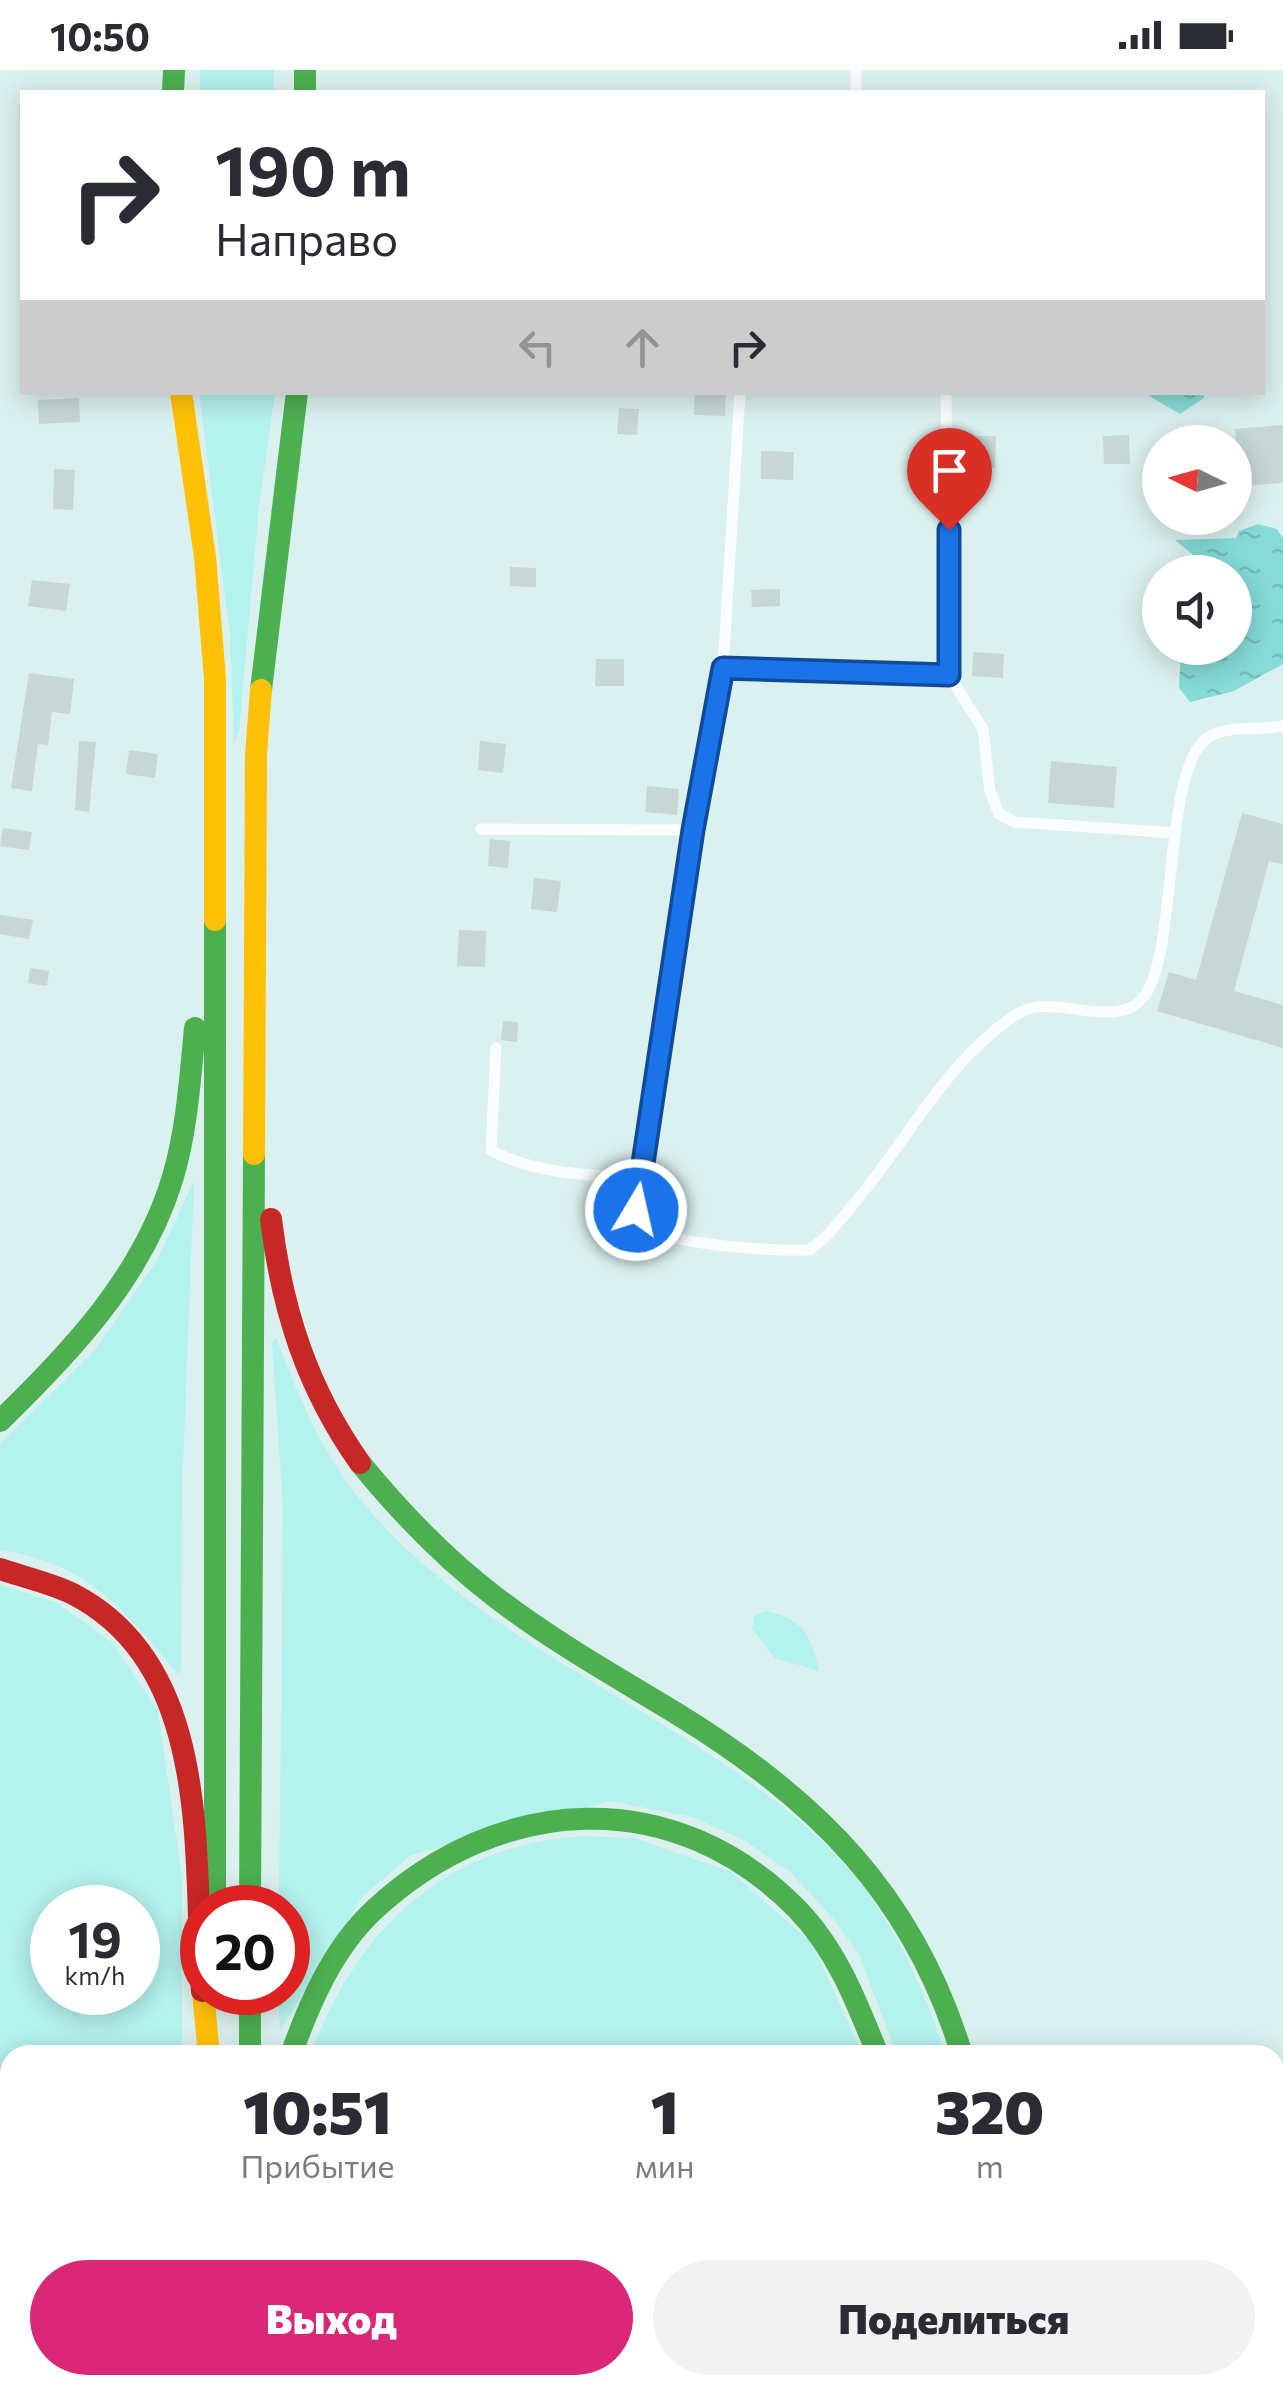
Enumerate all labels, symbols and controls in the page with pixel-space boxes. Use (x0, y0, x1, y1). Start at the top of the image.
text: 10:50 (50, 12, 150, 59)
text: 190 m (215, 125, 411, 210)
icon: right (50, 130, 180, 260)
text: Направо (215, 210, 398, 265)
icon: left (510, 320, 565, 375)
icon: ahead (615, 320, 670, 375)
icon: right (720, 320, 775, 375)
north arrow (1142, 425, 1252, 535)
map controls (1142, 425, 1252, 665)
pin (907, 428, 992, 531)
icon: arrive (922, 443, 977, 498)
button: sound (1142, 555, 1252, 665)
position arrow (584, 1158, 688, 1262)
speed limit sign: 20 (180, 1885, 310, 2015)
text: 19 (68, 1907, 122, 1968)
text: km/h (65, 1960, 125, 1990)
text: 10:51 (243, 2073, 392, 2146)
text: 1 (651, 2073, 679, 2146)
text: 320 (935, 2073, 1044, 2146)
text: Прибытие (241, 2145, 394, 2185)
text: мин (635, 2145, 694, 2185)
text: m (976, 2145, 1004, 2185)
button: Выход (30, 2260, 633, 2375)
button: Поделиться (653, 2260, 1255, 2375)

